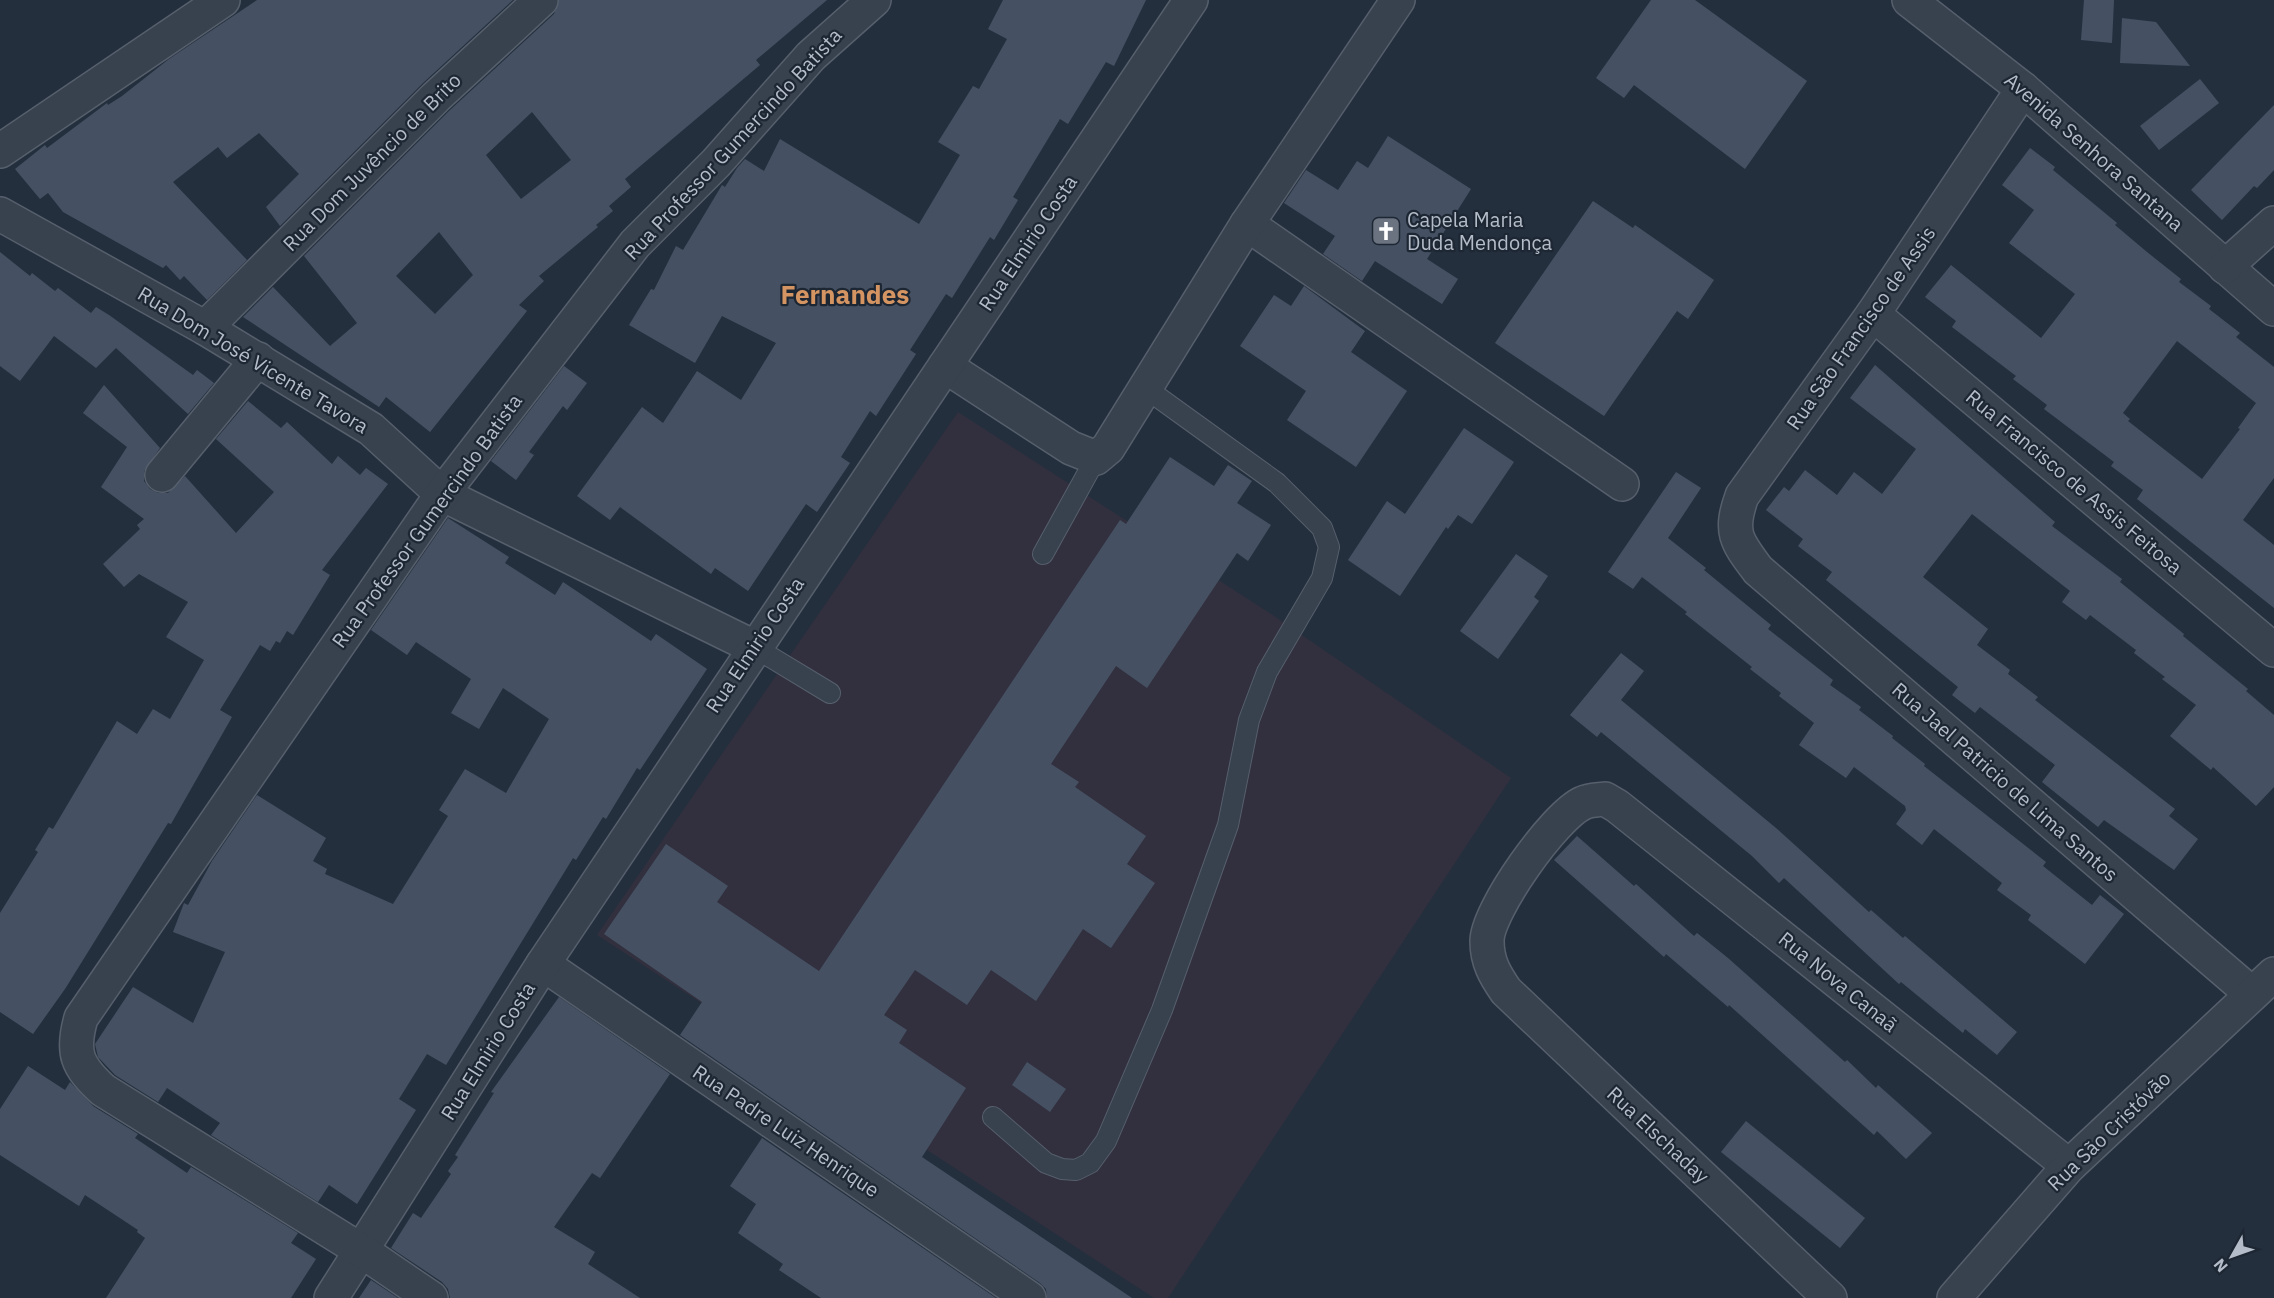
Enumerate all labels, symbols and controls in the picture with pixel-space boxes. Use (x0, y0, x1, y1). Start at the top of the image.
street label: Rua Professor Gumercindo Batista (618, 22, 848, 265)
street label: Avenida Senhora Santana (1999, 66, 2190, 237)
street label: Rua Dom Juvêncio de Brito (277, 67, 467, 257)
street label: Rua Elmirio Costa (972, 169, 1083, 316)
place label: Capela Maria Duda Mendonça (1407, 206, 1553, 256)
church icon: Capela Maria Duda Mendonça (1370, 215, 1402, 247)
street label: Rua São Francisco de Assis (1780, 221, 1941, 435)
district label: Fernandes (781, 277, 909, 311)
street label: Rua Dom José Vicente Tavora (133, 280, 374, 439)
street label: Rua Francisco de Assis Feitosa (1961, 383, 2188, 580)
street label: Rua Professor Gumercindo Batista (325, 388, 528, 653)
street label: Rua Elmirio Costa (699, 571, 810, 718)
street label: Rua Jael Patricio de Lima Santos (1887, 676, 2124, 887)
street label: Rua Nova Canaã (1773, 925, 1904, 1038)
street label: Rua Elmirio Costa (434, 976, 541, 1125)
street label: Rua Padre Luiz Henrique (688, 1058, 885, 1203)
street label: Rua São Cristóvão (2041, 1065, 2176, 1197)
street label: Rua Elschaday (1601, 1080, 1715, 1189)
north arrow (2202, 1226, 2262, 1286)
text: N (2209, 1255, 2232, 1277)

